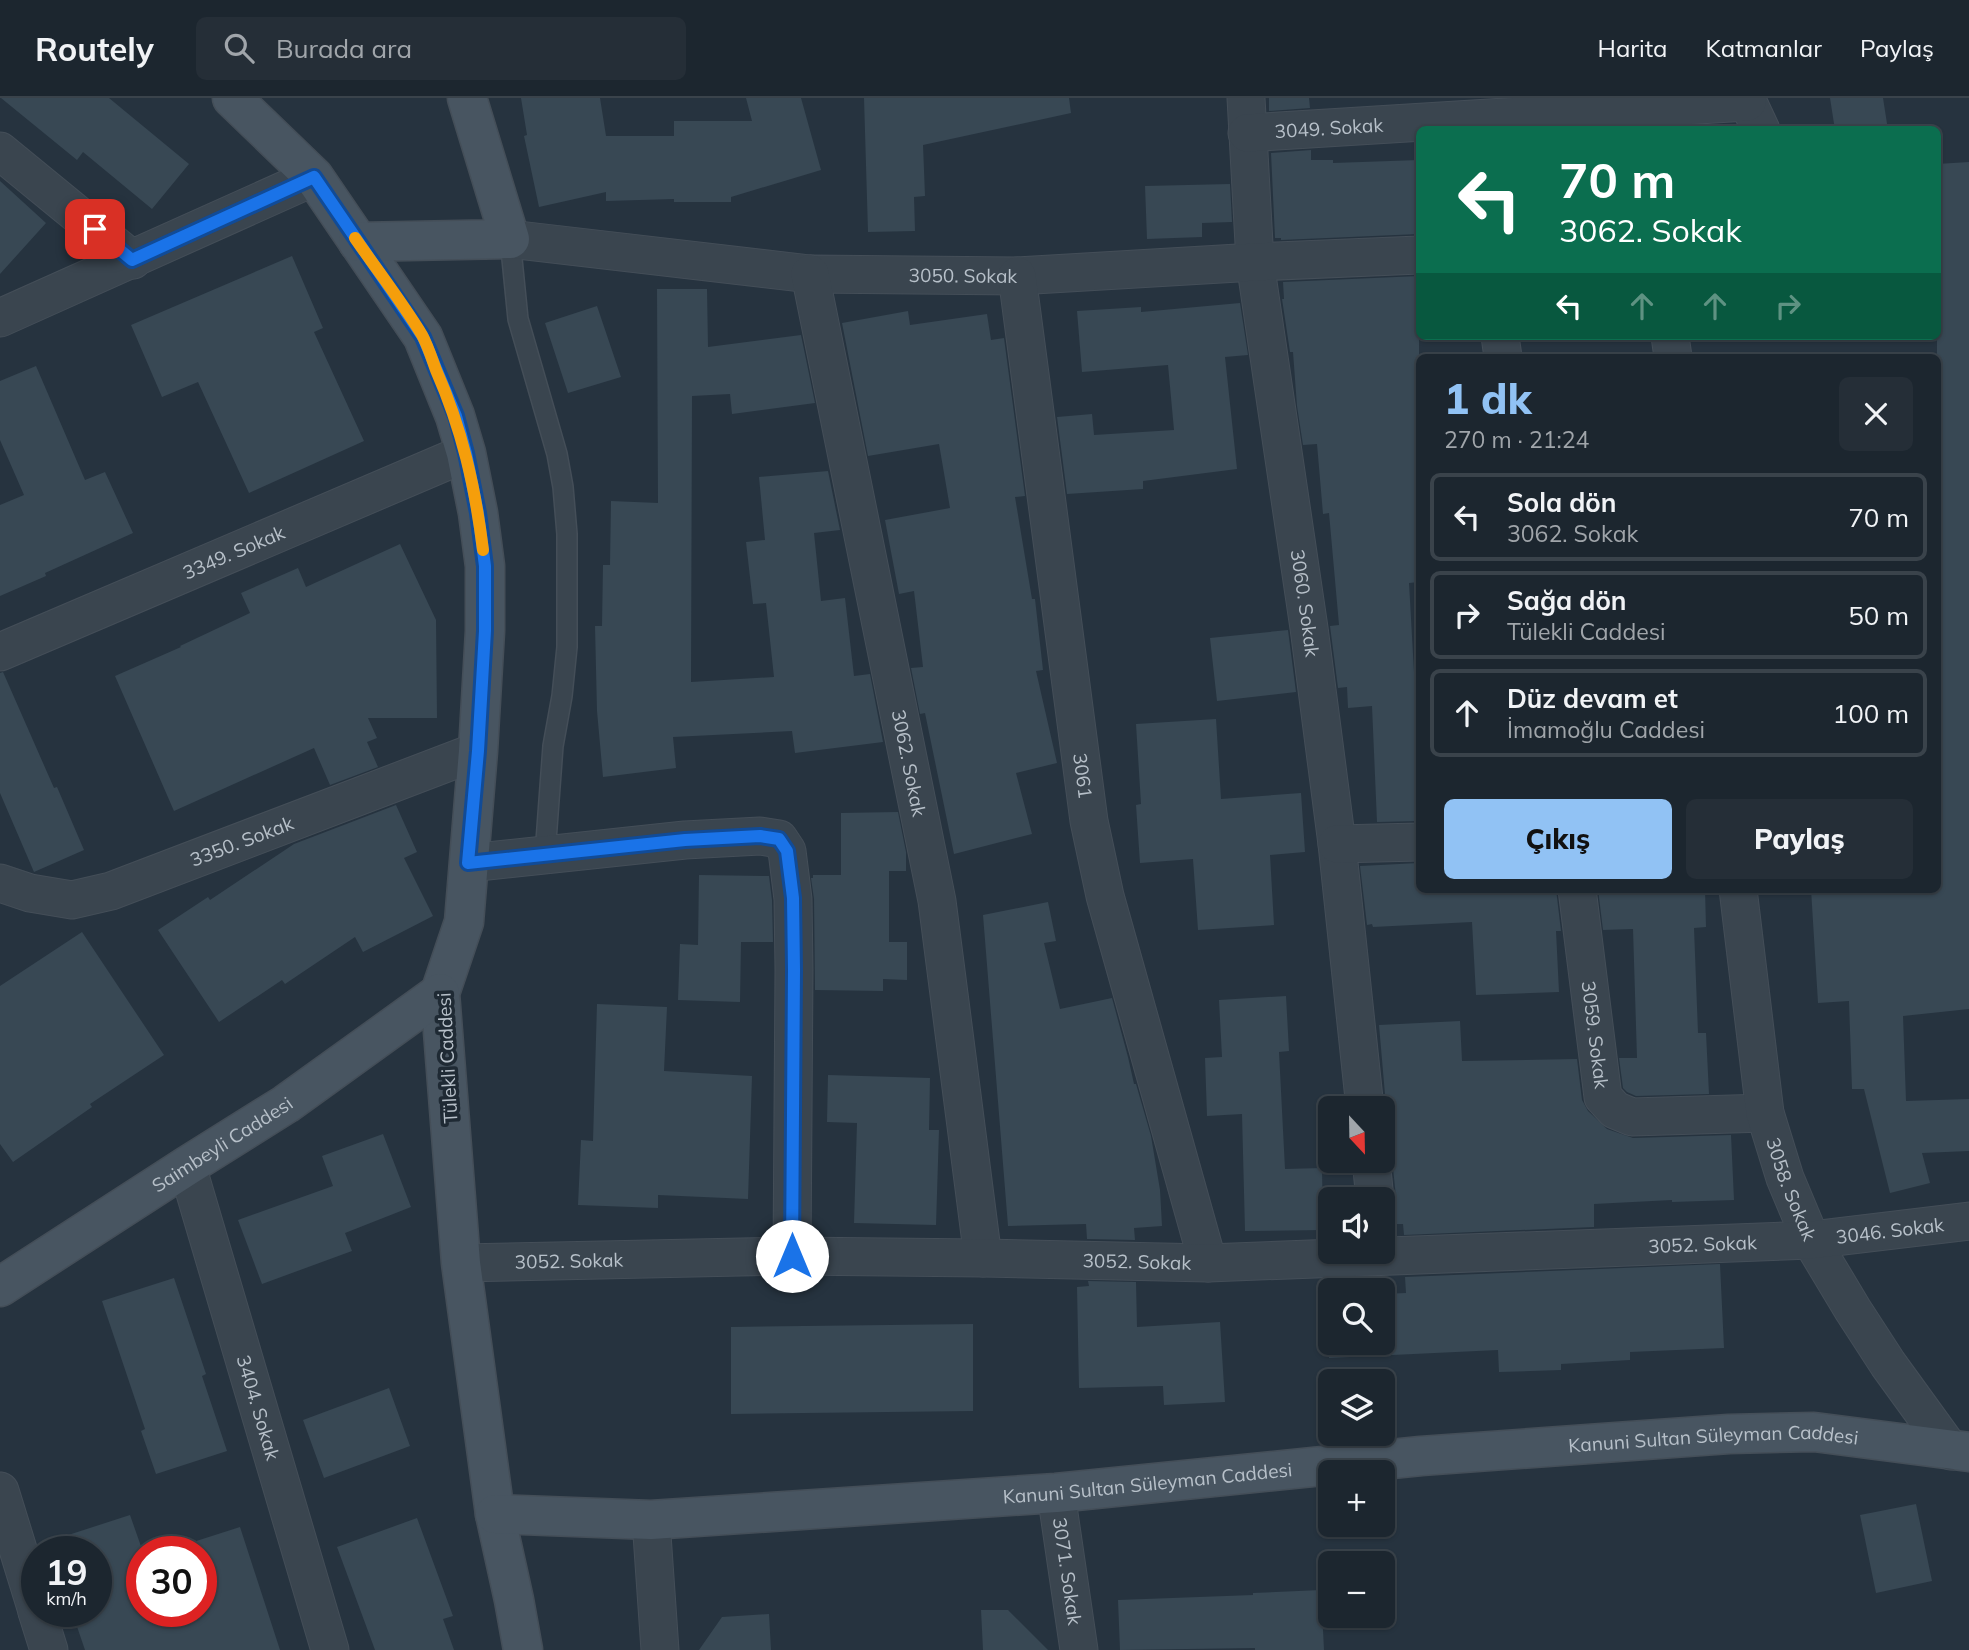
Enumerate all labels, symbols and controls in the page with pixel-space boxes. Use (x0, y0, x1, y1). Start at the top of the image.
search box (196, 17, 686, 80)
text: Routely (35, 28, 154, 69)
icon: search (220, 29, 258, 67)
text: Burada ara (276, 32, 412, 65)
text: Harita (1598, 33, 1668, 63)
text: Katmanlar (1706, 33, 1822, 63)
text: Paylaş (1860, 33, 1934, 63)
street label: 3049. Sokak (1274, 113, 1384, 143)
text: 70 m (1559, 149, 1675, 210)
icon: left (1444, 154, 1535, 245)
pin (65, 199, 125, 259)
icon: arrive (76, 210, 114, 248)
text: 3062. Sokak (1559, 210, 1742, 250)
street label: 3050. Sokak (909, 263, 1018, 288)
icon: left (1550, 287, 1588, 325)
icon: ahead (1623, 287, 1661, 325)
icon: ahead (1696, 287, 1734, 325)
icon: right (1769, 287, 1807, 325)
text: 1 dk (1444, 372, 1532, 425)
button: close (1839, 377, 1913, 451)
text: 270 m · 21:24 (1444, 425, 1589, 454)
text: Sola dön (1507, 486, 1616, 519)
icon: left (1448, 498, 1486, 536)
text: 70 m (1848, 501, 1909, 534)
text: 3062. Sokak (1507, 519, 1638, 548)
street label: 3349. Sokak (179, 520, 288, 585)
street label: 3060. Sokak (1286, 548, 1325, 659)
text: Sağa dön (1507, 584, 1627, 617)
icon: right (1448, 596, 1486, 634)
text: 50 m (1848, 599, 1909, 632)
text: Tülekli Caddesi (1507, 617, 1666, 646)
text: Düz devam et (1507, 682, 1678, 715)
icon: ahead (1448, 694, 1486, 732)
text: 100 m (1833, 697, 1909, 730)
street label: 3062. Sokak (887, 707, 932, 819)
text: İmamoğlu Caddesi (1507, 715, 1705, 744)
street label: 3061 (1068, 751, 1098, 800)
button: Çıkış (1444, 799, 1672, 879)
button: Paylaş (1686, 799, 1913, 879)
street label: 3350. Sokak (187, 811, 297, 872)
street label: 3059. Sokak (1577, 980, 1614, 1090)
street label: Tülekli Caddesi (432, 992, 462, 1124)
street label: Saimbeyli Caddesi (147, 1091, 297, 1198)
north arrow (1318, 1096, 1395, 1172)
map controls (1318, 1096, 1395, 1628)
street label: 3058. Sokak (1761, 1134, 1822, 1244)
button: sound (1318, 1187, 1395, 1264)
street label: 3046. Sokak (1835, 1212, 1945, 1249)
position arrow (755, 1219, 829, 1293)
street label: 3052. Sokak (1648, 1230, 1757, 1258)
street label: 3052. Sokak (514, 1248, 624, 1274)
street label: 3052. Sokak (1082, 1248, 1192, 1275)
button: search (1318, 1278, 1395, 1355)
street label: 3404. Sokak (232, 1352, 285, 1463)
button: layers (1318, 1369, 1395, 1446)
street label: Kanuni Sultan Süleyman Caddesi (1567, 1420, 1860, 1457)
street label: Kanuni Sultan Süleyman Caddesi (1002, 1457, 1293, 1509)
button: + (1318, 1460, 1395, 1537)
street label: 3071. Sokak (1048, 1516, 1087, 1627)
speed limit sign: 30 (126, 1536, 217, 1627)
text: 19 (45, 1550, 88, 1594)
button: − (1318, 1551, 1395, 1628)
text: km/h (46, 1587, 87, 1610)

